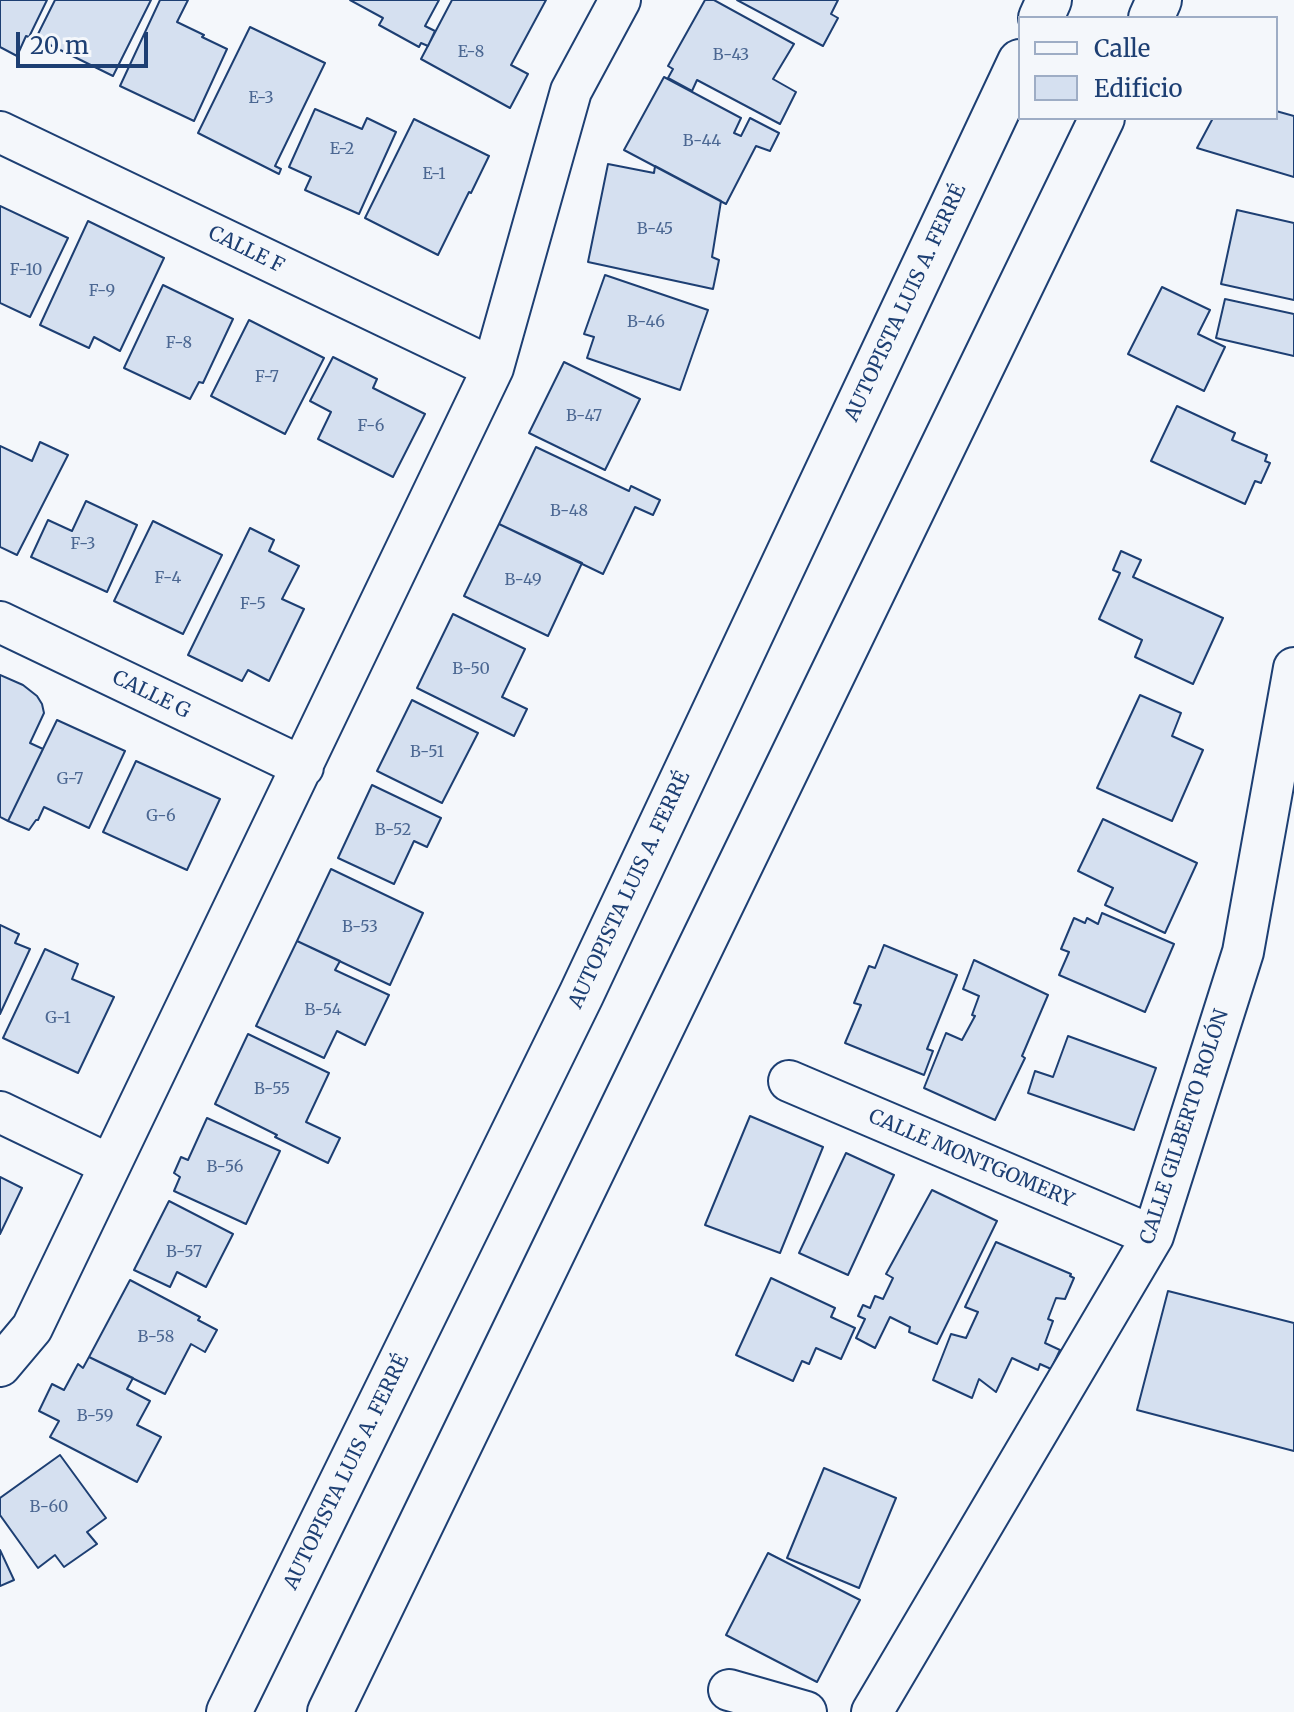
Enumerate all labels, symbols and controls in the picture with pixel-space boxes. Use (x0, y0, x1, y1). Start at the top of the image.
scale bar (20, 16, 152, 66)
legend (1018, 16, 1278, 120)
text: 20 m (30, 30, 89, 61)
text: Calle (1094, 33, 1150, 64)
house number: E-8 (458, 42, 484, 62)
house number: B-43 (713, 45, 749, 65)
text: Edificio (1094, 73, 1182, 104)
house number: E-3 (248, 88, 274, 108)
house number: B-44 (683, 131, 721, 151)
house number: E-2 (330, 139, 354, 159)
house number: E-1 (422, 164, 446, 184)
street label: AUTOPISTA LUIS A. FERRÉ (840, 181, 972, 425)
house number: B-45 (637, 219, 673, 239)
street label: CALLE F (204, 221, 288, 279)
house number: F-10 (10, 260, 42, 280)
house number: F-9 (89, 281, 115, 301)
house number: B-46 (627, 312, 665, 332)
house number: F-8 (166, 333, 192, 353)
house number: F-7 (255, 367, 279, 387)
house number: B-47 (566, 406, 602, 426)
house number: F-6 (358, 416, 384, 436)
house number: B-48 (550, 501, 588, 521)
house number: F-3 (70, 534, 96, 554)
house number: F-4 (155, 568, 181, 588)
house number: B-49 (504, 570, 542, 590)
house number: F-5 (240, 594, 266, 614)
house number: B-50 (452, 659, 490, 679)
street label: CALLE G (108, 666, 194, 724)
house number: B-51 (410, 742, 444, 762)
street label: AUTOPISTA LUIS A. FERRÉ (564, 768, 696, 1012)
house number: G-7 (57, 769, 83, 789)
house number: G-6 (146, 806, 176, 826)
house number: B-52 (375, 820, 411, 840)
house number: B-53 (342, 917, 378, 937)
house number: B-54 (304, 1000, 342, 1020)
street label: CALLE GILBERTO ROLÓN (1136, 1007, 1234, 1247)
house number: G-1 (45, 1008, 71, 1028)
house number: B-55 (254, 1079, 290, 1099)
street label: CALLE MONTGOMERY (865, 1105, 1077, 1213)
house number: B-56 (207, 1157, 243, 1177)
house number: B-57 (166, 1242, 202, 1262)
house number: B-58 (138, 1327, 174, 1347)
street label: AUTOPISTA LUIS A. FERRÉ (279, 1350, 415, 1594)
house number: B-59 (77, 1406, 113, 1426)
house number: B-60 (30, 1497, 68, 1517)

